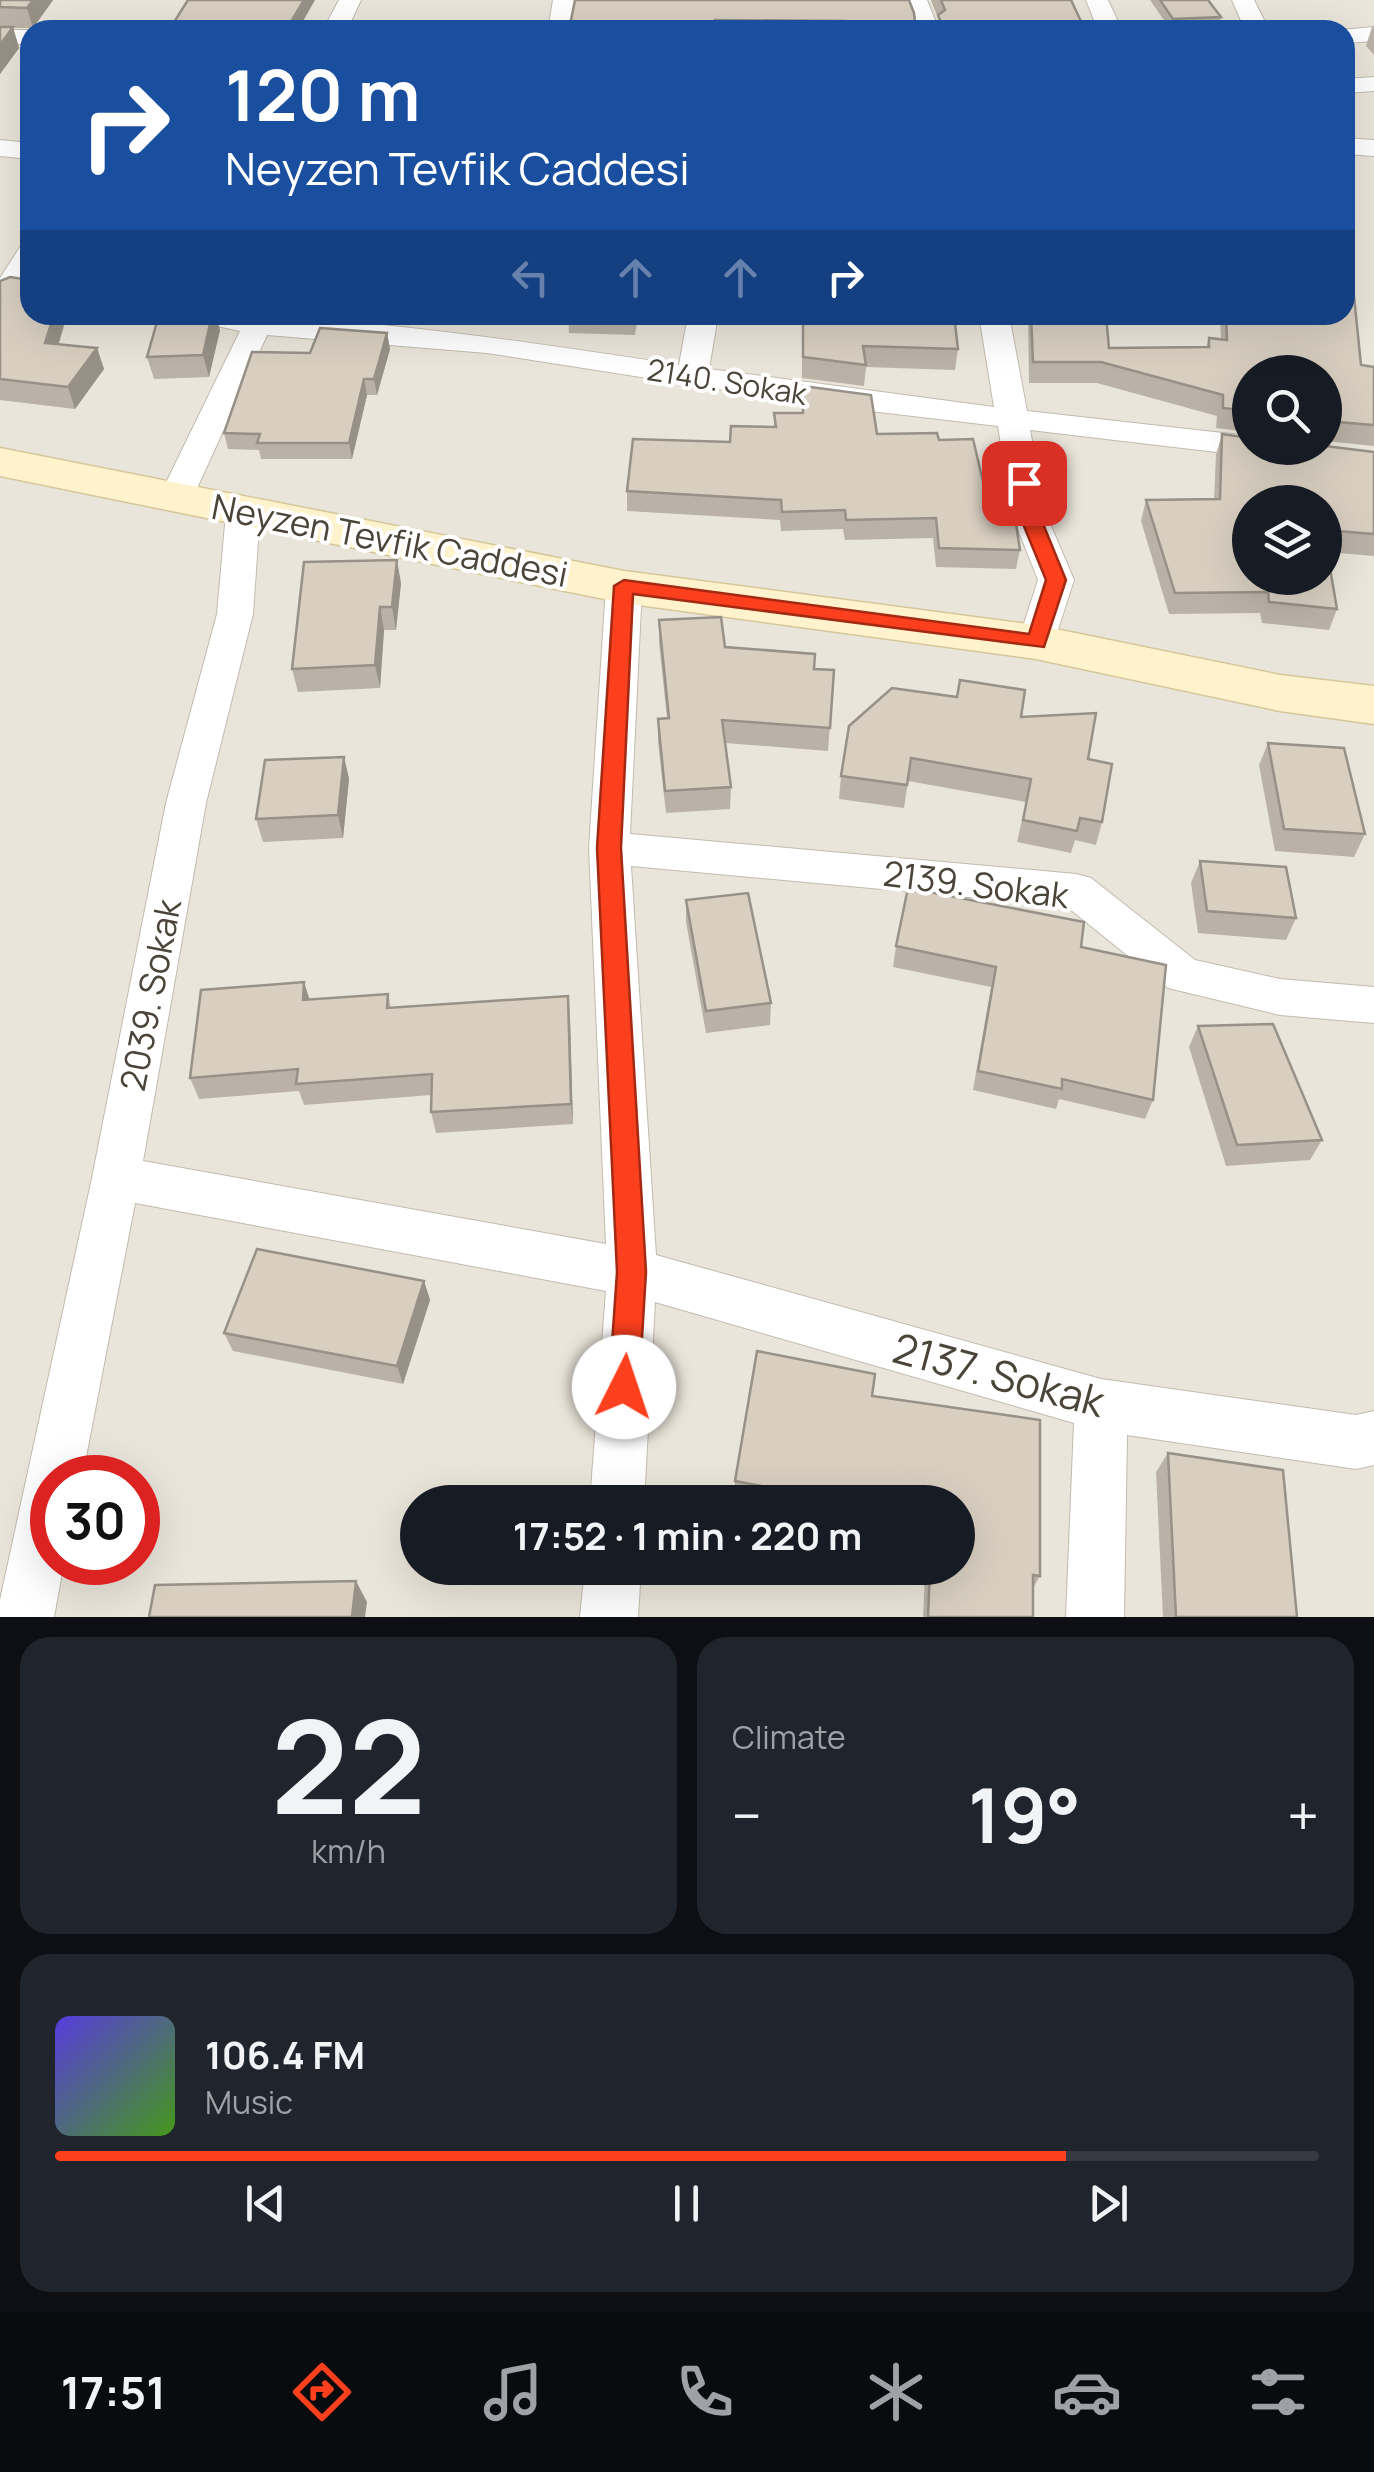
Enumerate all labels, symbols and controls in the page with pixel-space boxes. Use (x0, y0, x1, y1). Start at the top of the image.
text: 120 m (225, 46, 420, 142)
icon: right (60, 60, 190, 190)
text: Neyzen Tevfik Caddesi (225, 137, 690, 199)
icon: left (503, 250, 558, 305)
icon: ahead (608, 250, 663, 305)
icon: ahead (713, 250, 768, 305)
icon: right (818, 250, 873, 305)
street label: 2140. Sokak (644, 348, 811, 414)
map controls (1232, 355, 1342, 595)
button: search (1232, 355, 1342, 465)
pin (982, 441, 1067, 526)
icon: arrive (997, 456, 1052, 511)
street label: Neyzen Tevfik Caddesi (208, 482, 572, 598)
button: layers (1232, 485, 1342, 595)
street label: 2139. Sokak (881, 849, 1073, 919)
street label: 2039. Sokak (108, 894, 192, 1095)
street label: 2137. Sokak (887, 1318, 1112, 1430)
position arrow (572, 1335, 676, 1439)
speed limit sign: 30 (30, 1455, 160, 1585)
text: 17:52 · 1 min · 220 m (513, 1509, 862, 1561)
text: 22 (271, 1675, 426, 1853)
text: Climate (732, 1715, 846, 1759)
text: 19° (968, 1763, 1081, 1866)
text: − (732, 1777, 762, 1853)
text: + (1287, 1777, 1319, 1853)
text: km/h (311, 1829, 386, 1873)
text: 106.4 FM (205, 2028, 365, 2080)
text: Music (205, 2080, 293, 2124)
icon: previous (238, 2176, 293, 2231)
icon: pause (659, 2176, 714, 2231)
icon: next (1081, 2176, 1136, 2231)
icon: directions (287, 2357, 357, 2427)
icon: music (478, 2357, 548, 2427)
icon: phone (670, 2357, 740, 2427)
icon: climate (861, 2357, 931, 2427)
icon: car (1052, 2357, 1122, 2427)
icon: filters (1243, 2357, 1313, 2427)
text: 17:51 (61, 2361, 166, 2423)

